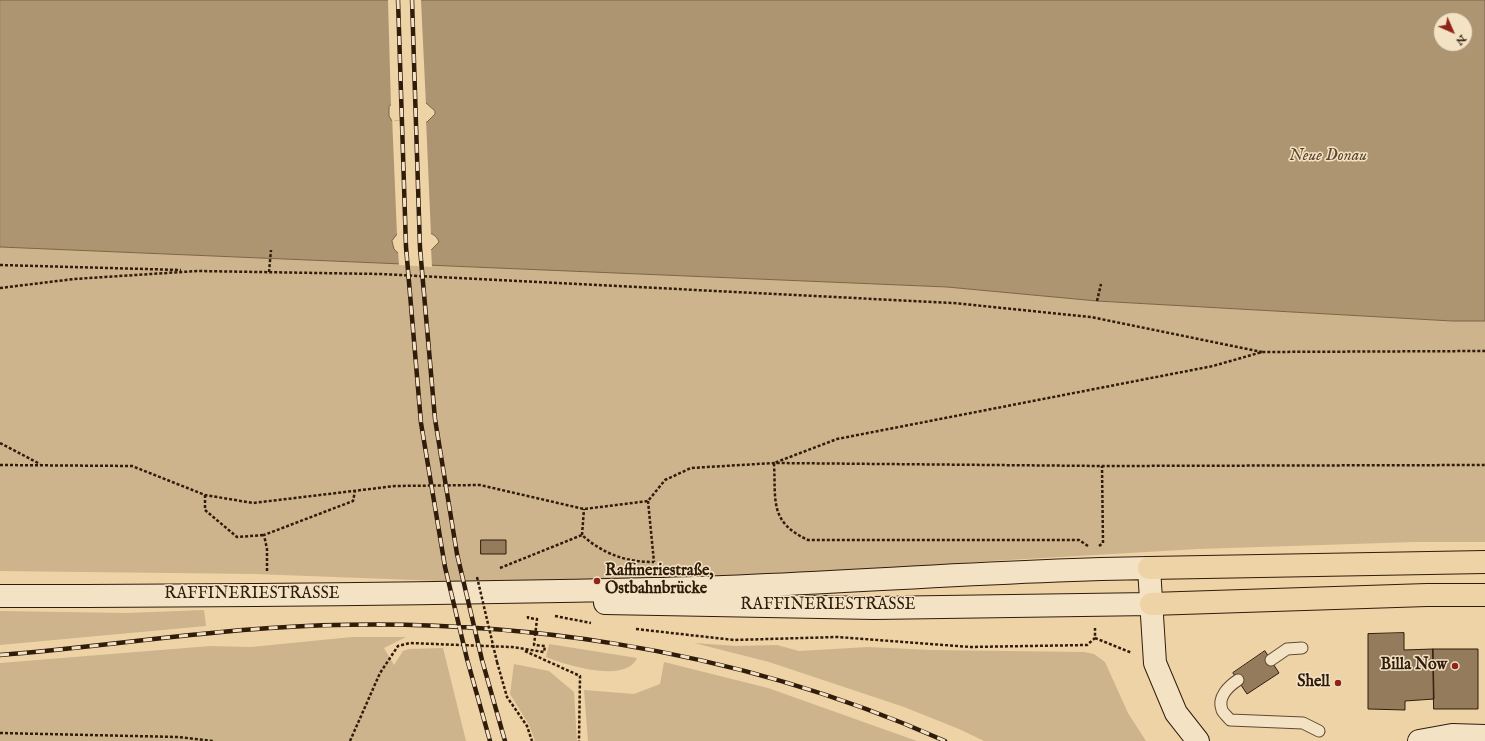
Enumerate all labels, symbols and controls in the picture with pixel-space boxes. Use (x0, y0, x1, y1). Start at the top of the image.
north arrow (1433, 12, 1473, 52)
text: N (1452, 31, 1469, 48)
water label: Neue Donau (1289, 147, 1367, 167)
place label: Raffineriestraße, Ostbahnbrücke (605, 562, 714, 600)
marker: Raffineriestraße, Ostbahnbrücke (592, 576, 602, 586)
street label: RAFFINERIESTRASSE (164, 585, 340, 605)
street label: RAFFINERIESTRASSE (740, 596, 916, 616)
place label: Billa Now (1381, 656, 1447, 676)
marker: Billa Now (1450, 661, 1460, 671)
place label: Shell (1297, 673, 1330, 693)
marker: Shell (1333, 678, 1343, 688)

